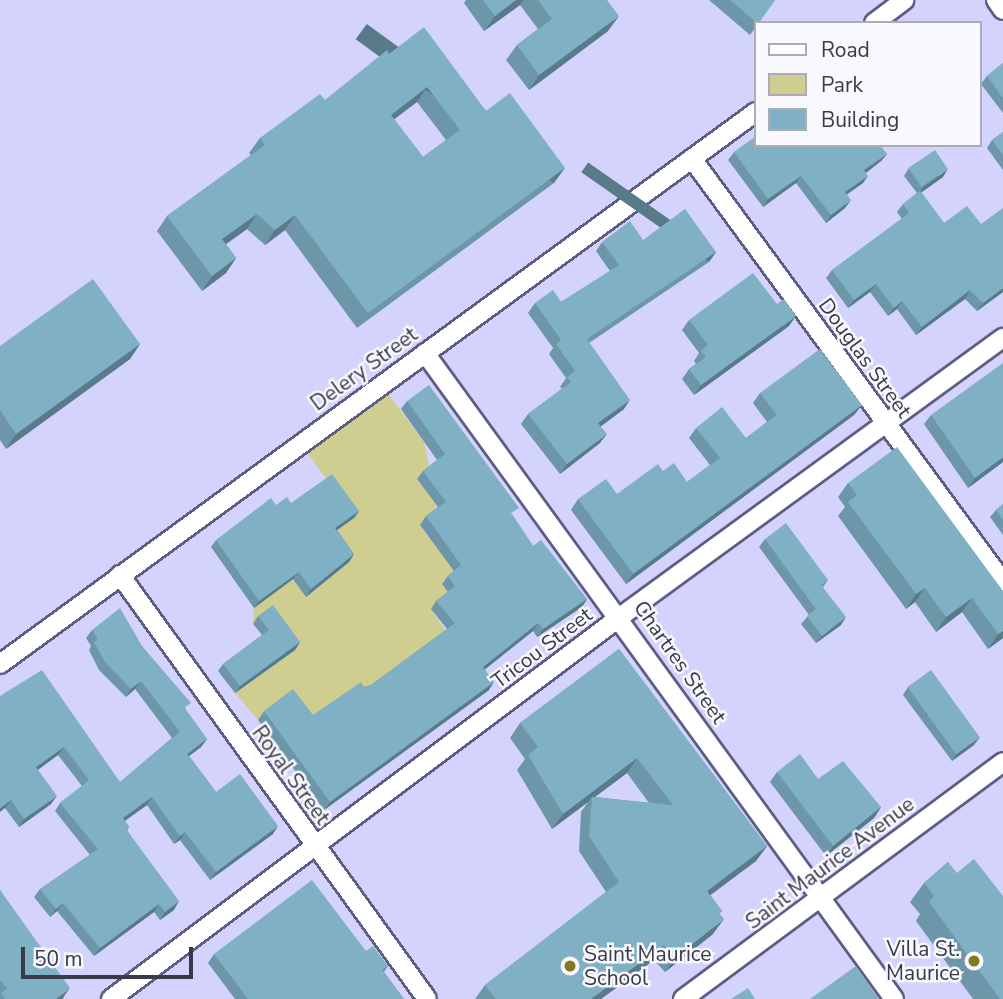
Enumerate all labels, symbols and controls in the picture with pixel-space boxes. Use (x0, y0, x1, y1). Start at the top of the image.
legend (754, 21, 982, 147)
text: Road (821, 36, 870, 64)
text: Park (821, 71, 863, 99)
text: Building (821, 106, 899, 134)
street label: Douglas Street (813, 293, 917, 423)
street label: Delery Street (306, 322, 422, 416)
street label: Chartres Street (628, 596, 732, 728)
street label: Tricou Street (487, 602, 597, 694)
street label: Royal Street (247, 721, 335, 829)
street label: Saint Maurice Avenue (741, 791, 919, 935)
scale bar (24, 932, 196, 976)
place label: Villa St. Maurice (886, 936, 960, 986)
place label: Saint Maurice School (584, 941, 712, 991)
text: 50 m (34, 945, 83, 973)
marker: Villa St. Maurice (966, 953, 982, 969)
marker: Saint Maurice School (562, 958, 578, 974)

